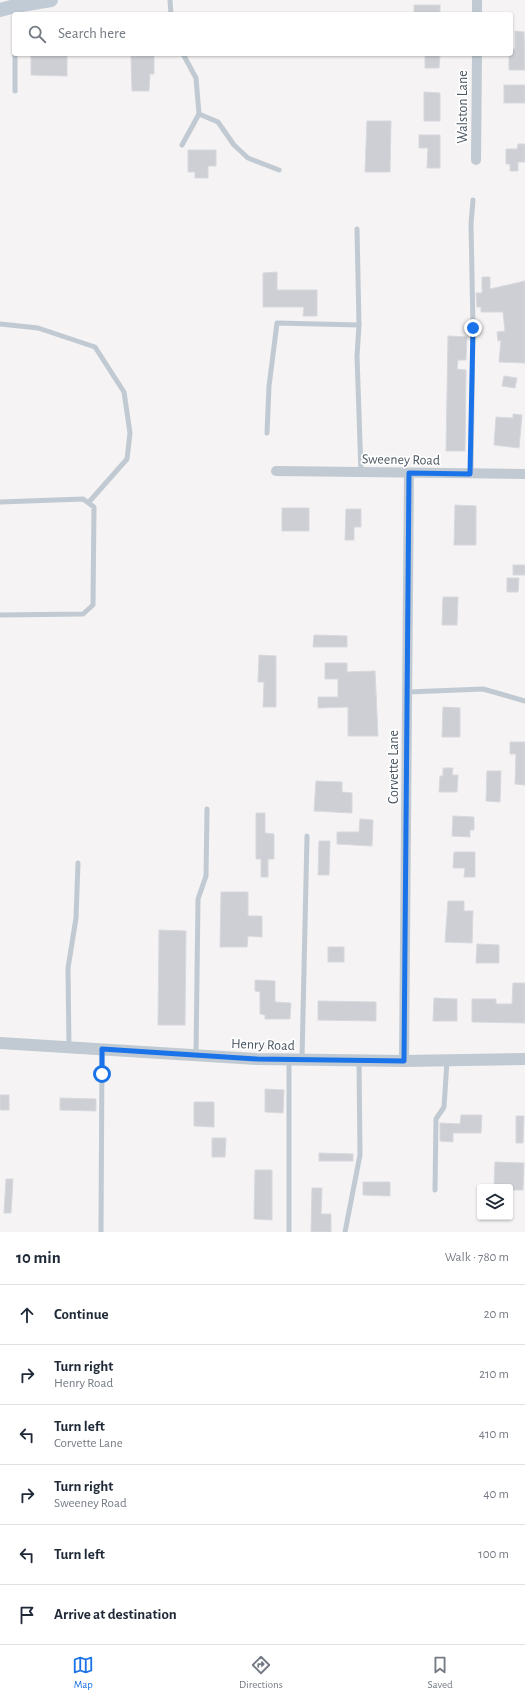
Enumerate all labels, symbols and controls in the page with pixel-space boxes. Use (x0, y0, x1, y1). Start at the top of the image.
search box (12, 12, 513, 56)
icon: search (26, 23, 48, 45)
text: Search here (58, 26, 126, 41)
street label: Walston Lane (456, 70, 470, 144)
route end (464, 319, 482, 337)
street label: Sweeney Road (362, 452, 440, 468)
street label: Corvette Lane (387, 730, 401, 804)
street label: Henry Road (231, 1037, 295, 1053)
route start (93, 1065, 111, 1083)
map controls (477, 1184, 513, 1220)
button: layers (477, 1184, 513, 1220)
text: 10 min (16, 1249, 61, 1266)
text: Walk · 780 m (445, 1251, 509, 1264)
icon: ahead (16, 1304, 38, 1326)
text: Continue (54, 1307, 109, 1322)
text: 20 m (484, 1308, 509, 1321)
text: Turn right (54, 1359, 113, 1374)
icon: right (16, 1364, 38, 1386)
text: 210 m (479, 1368, 509, 1381)
text: Henry Road (54, 1377, 113, 1390)
text: Turn left (54, 1419, 105, 1434)
icon: left (16, 1424, 38, 1446)
text: 410 m (479, 1428, 509, 1441)
text: Corvette Lane (54, 1437, 123, 1450)
text: Turn right (54, 1479, 113, 1494)
icon: right (16, 1484, 38, 1506)
text: 40 m (483, 1488, 509, 1501)
text: Sweeney Road (54, 1497, 127, 1510)
icon: left (16, 1544, 38, 1566)
text: Turn left (54, 1547, 105, 1562)
text: 100 m (478, 1548, 509, 1561)
icon: arrive (16, 1604, 38, 1626)
text: Arrive at destination (54, 1607, 177, 1622)
tab: Map (72, 1654, 94, 1691)
tab: Directions (239, 1654, 283, 1691)
tab: Saved (427, 1654, 453, 1691)

